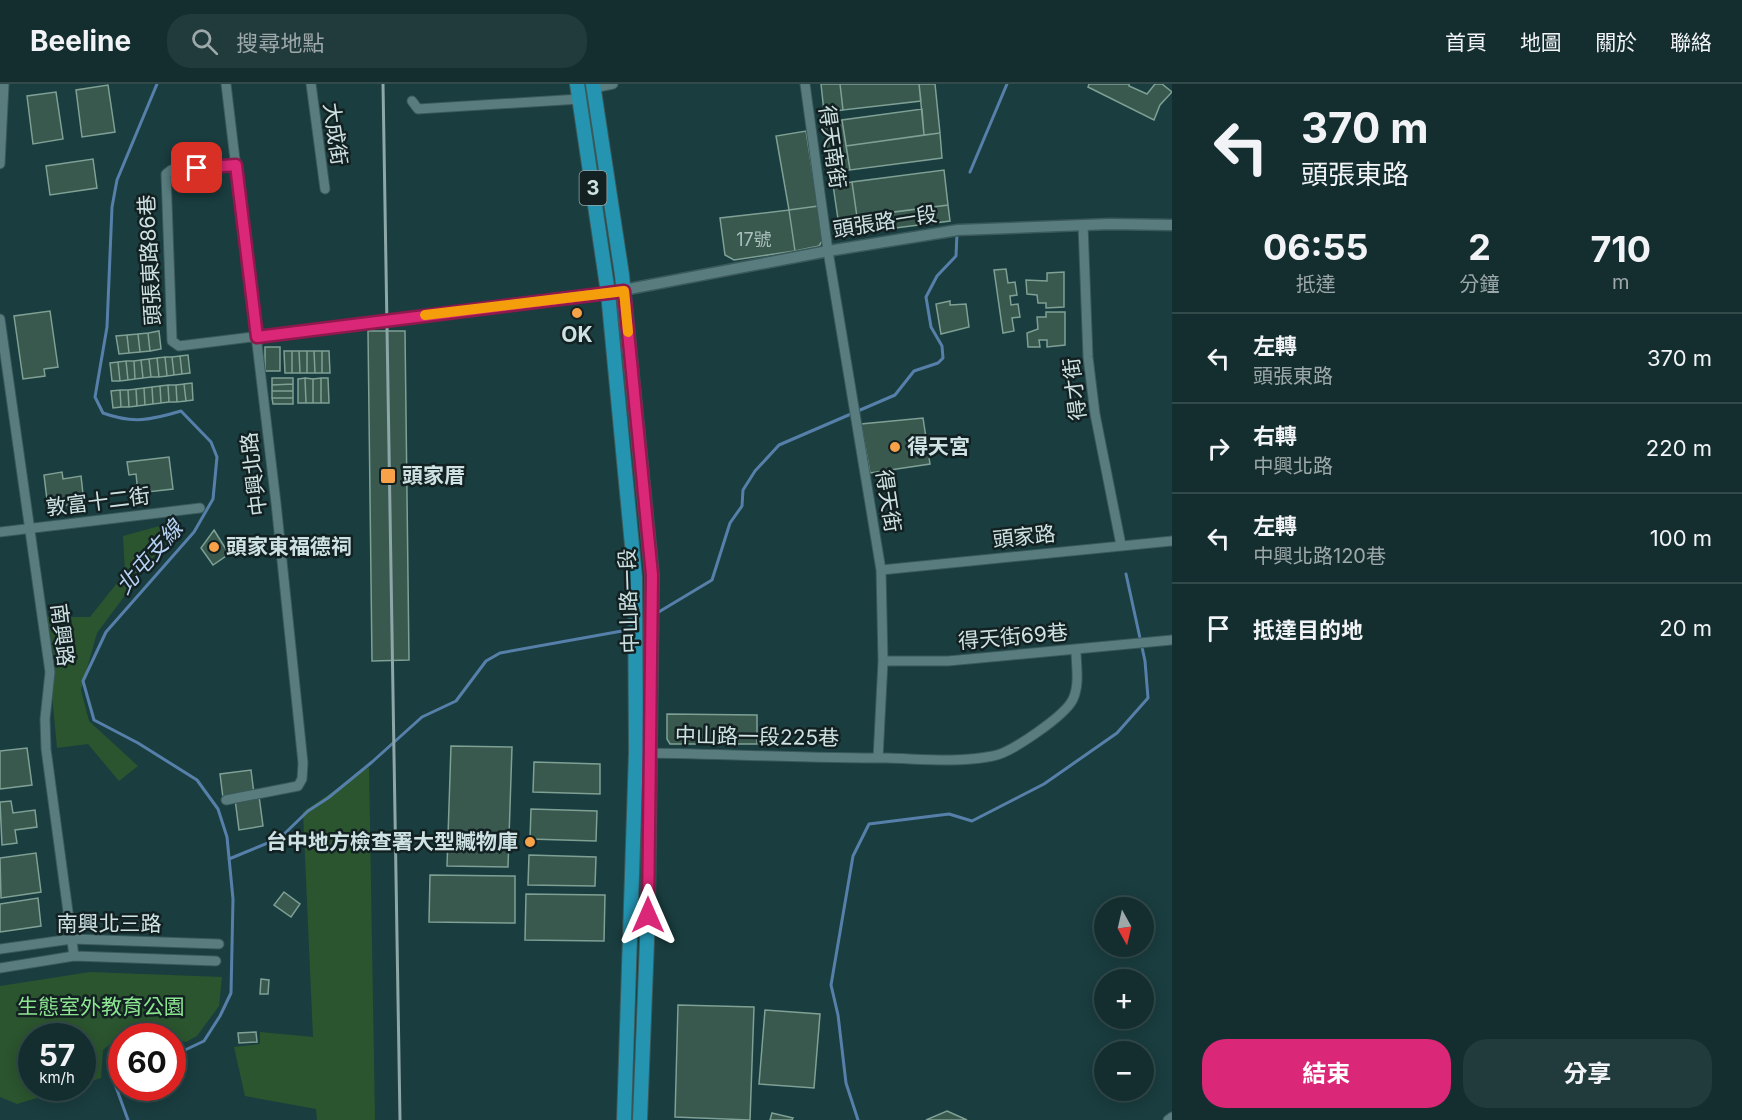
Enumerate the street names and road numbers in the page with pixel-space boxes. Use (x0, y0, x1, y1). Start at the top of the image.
street label: 大成街 (319, 101, 352, 167)
street label: 得天南街 (814, 104, 851, 190)
road number: 3 (580, 171, 606, 205)
street label: 頭張東路86巷 (134, 194, 165, 326)
street label: 頭張路一段 (831, 201, 939, 242)
street label: 得才街 (1058, 356, 1091, 422)
street label: 中興北路 (236, 431, 271, 517)
street label: 得天街 (871, 468, 906, 534)
street label: 敦富十二街 (44, 483, 152, 520)
street label: 頭家路 (991, 521, 1057, 552)
street label: 中山路一段 (614, 548, 643, 654)
street label: 南興路 (46, 602, 79, 668)
street label: 得天街69巷 (957, 619, 1069, 654)
street label: 中山路一段225巷 (675, 723, 839, 750)
street label: 南興北三路 (57, 911, 162, 936)

